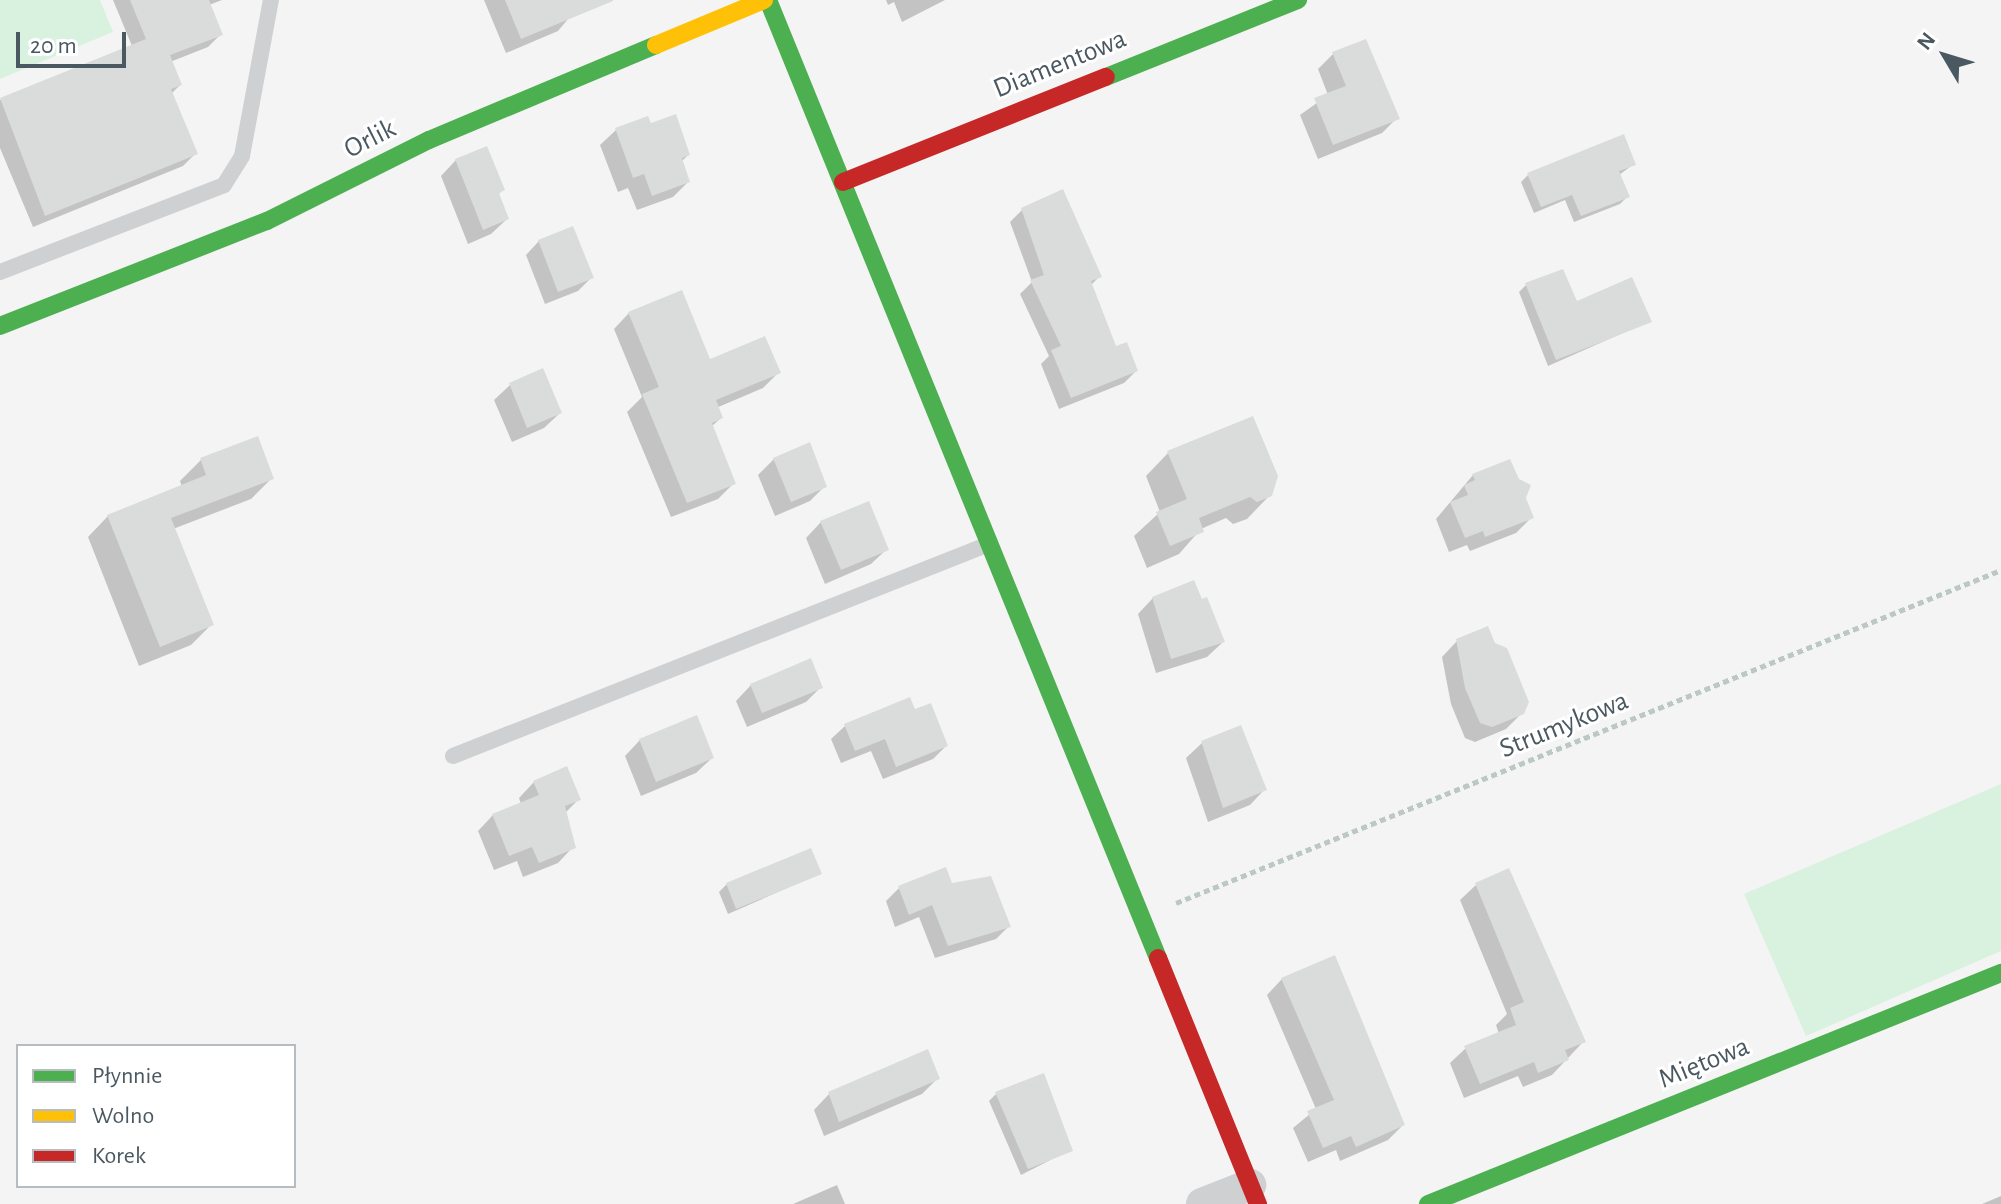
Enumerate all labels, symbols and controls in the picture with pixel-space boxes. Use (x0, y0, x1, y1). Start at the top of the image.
scale bar (20, 16, 130, 66)
north arrow (1905, 16, 1985, 96)
street label: Diamentowa (989, 22, 1131, 106)
text: N (1913, 28, 1939, 54)
text: 20 m (30, 34, 77, 58)
street label: Orlik (339, 112, 401, 166)
street label: Strumykowa (1495, 684, 1633, 766)
street label: Miętowa (1654, 1030, 1754, 1096)
legend (16, 1044, 296, 1188)
text: Płynnie (92, 1064, 162, 1088)
text: Wolno (92, 1104, 154, 1128)
text: Korek (92, 1144, 146, 1168)

